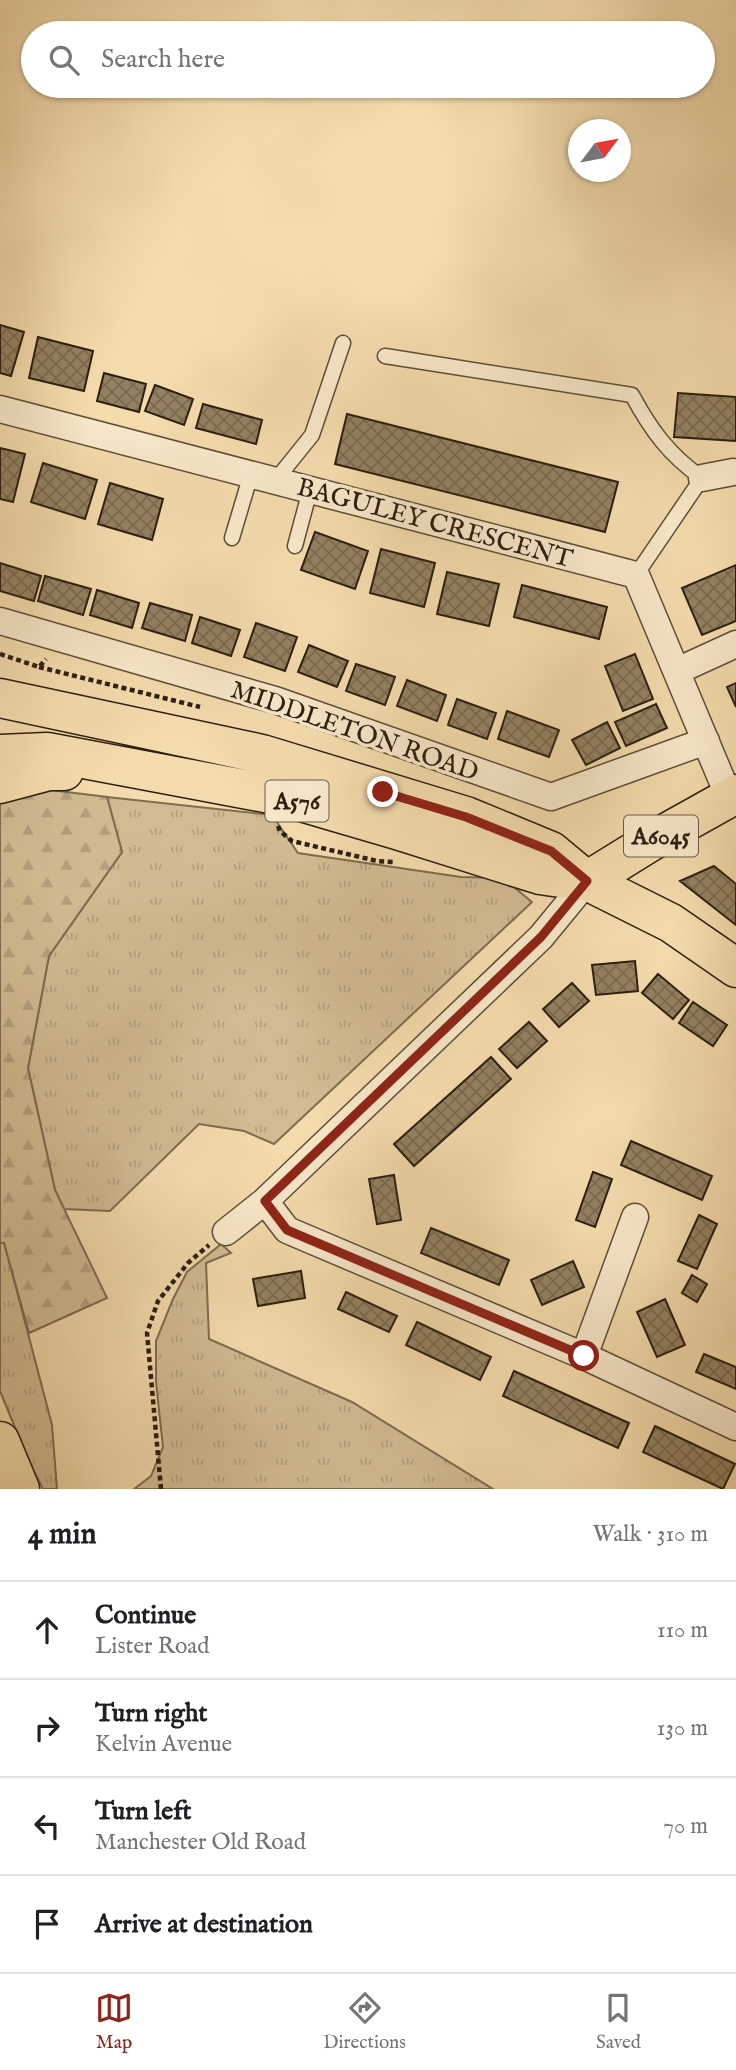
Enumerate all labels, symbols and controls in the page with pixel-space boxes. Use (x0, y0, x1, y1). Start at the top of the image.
search box (21, 21, 715, 98)
icon: search (45, 41, 83, 79)
text: Search here (101, 43, 225, 76)
north arrow (568, 119, 631, 182)
street label: BAGULEY CRESCENT (293, 471, 576, 576)
street label: MIDDLETON ROAD (226, 673, 483, 789)
route end (367, 776, 398, 807)
road number: A576 (266, 780, 328, 822)
road number: A6045 (624, 816, 698, 856)
route start (568, 1340, 599, 1371)
text: 4 min (28, 1516, 96, 1554)
text: Walk · 310 m (593, 1520, 708, 1549)
text: Continue (95, 1599, 196, 1632)
icon: ahead (28, 1611, 66, 1649)
text: 110 m (657, 1616, 708, 1645)
text: Lister Road (95, 1632, 210, 1661)
text: Turn right (95, 1697, 208, 1730)
icon: right (28, 1709, 66, 1747)
text: 130 m (657, 1714, 708, 1743)
text: Kelvin Avenue (95, 1730, 232, 1759)
text: Turn left (95, 1795, 192, 1828)
icon: left (28, 1807, 66, 1845)
text: 70 m (663, 1812, 708, 1841)
text: Manchester Old Road (95, 1828, 306, 1857)
icon: arrive (28, 1905, 66, 1943)
text: Arrive at destination (95, 1908, 313, 1941)
tab: Map (95, 1989, 133, 2055)
tab: Directions (323, 1989, 406, 2055)
tab: Saved (596, 1989, 641, 2055)

